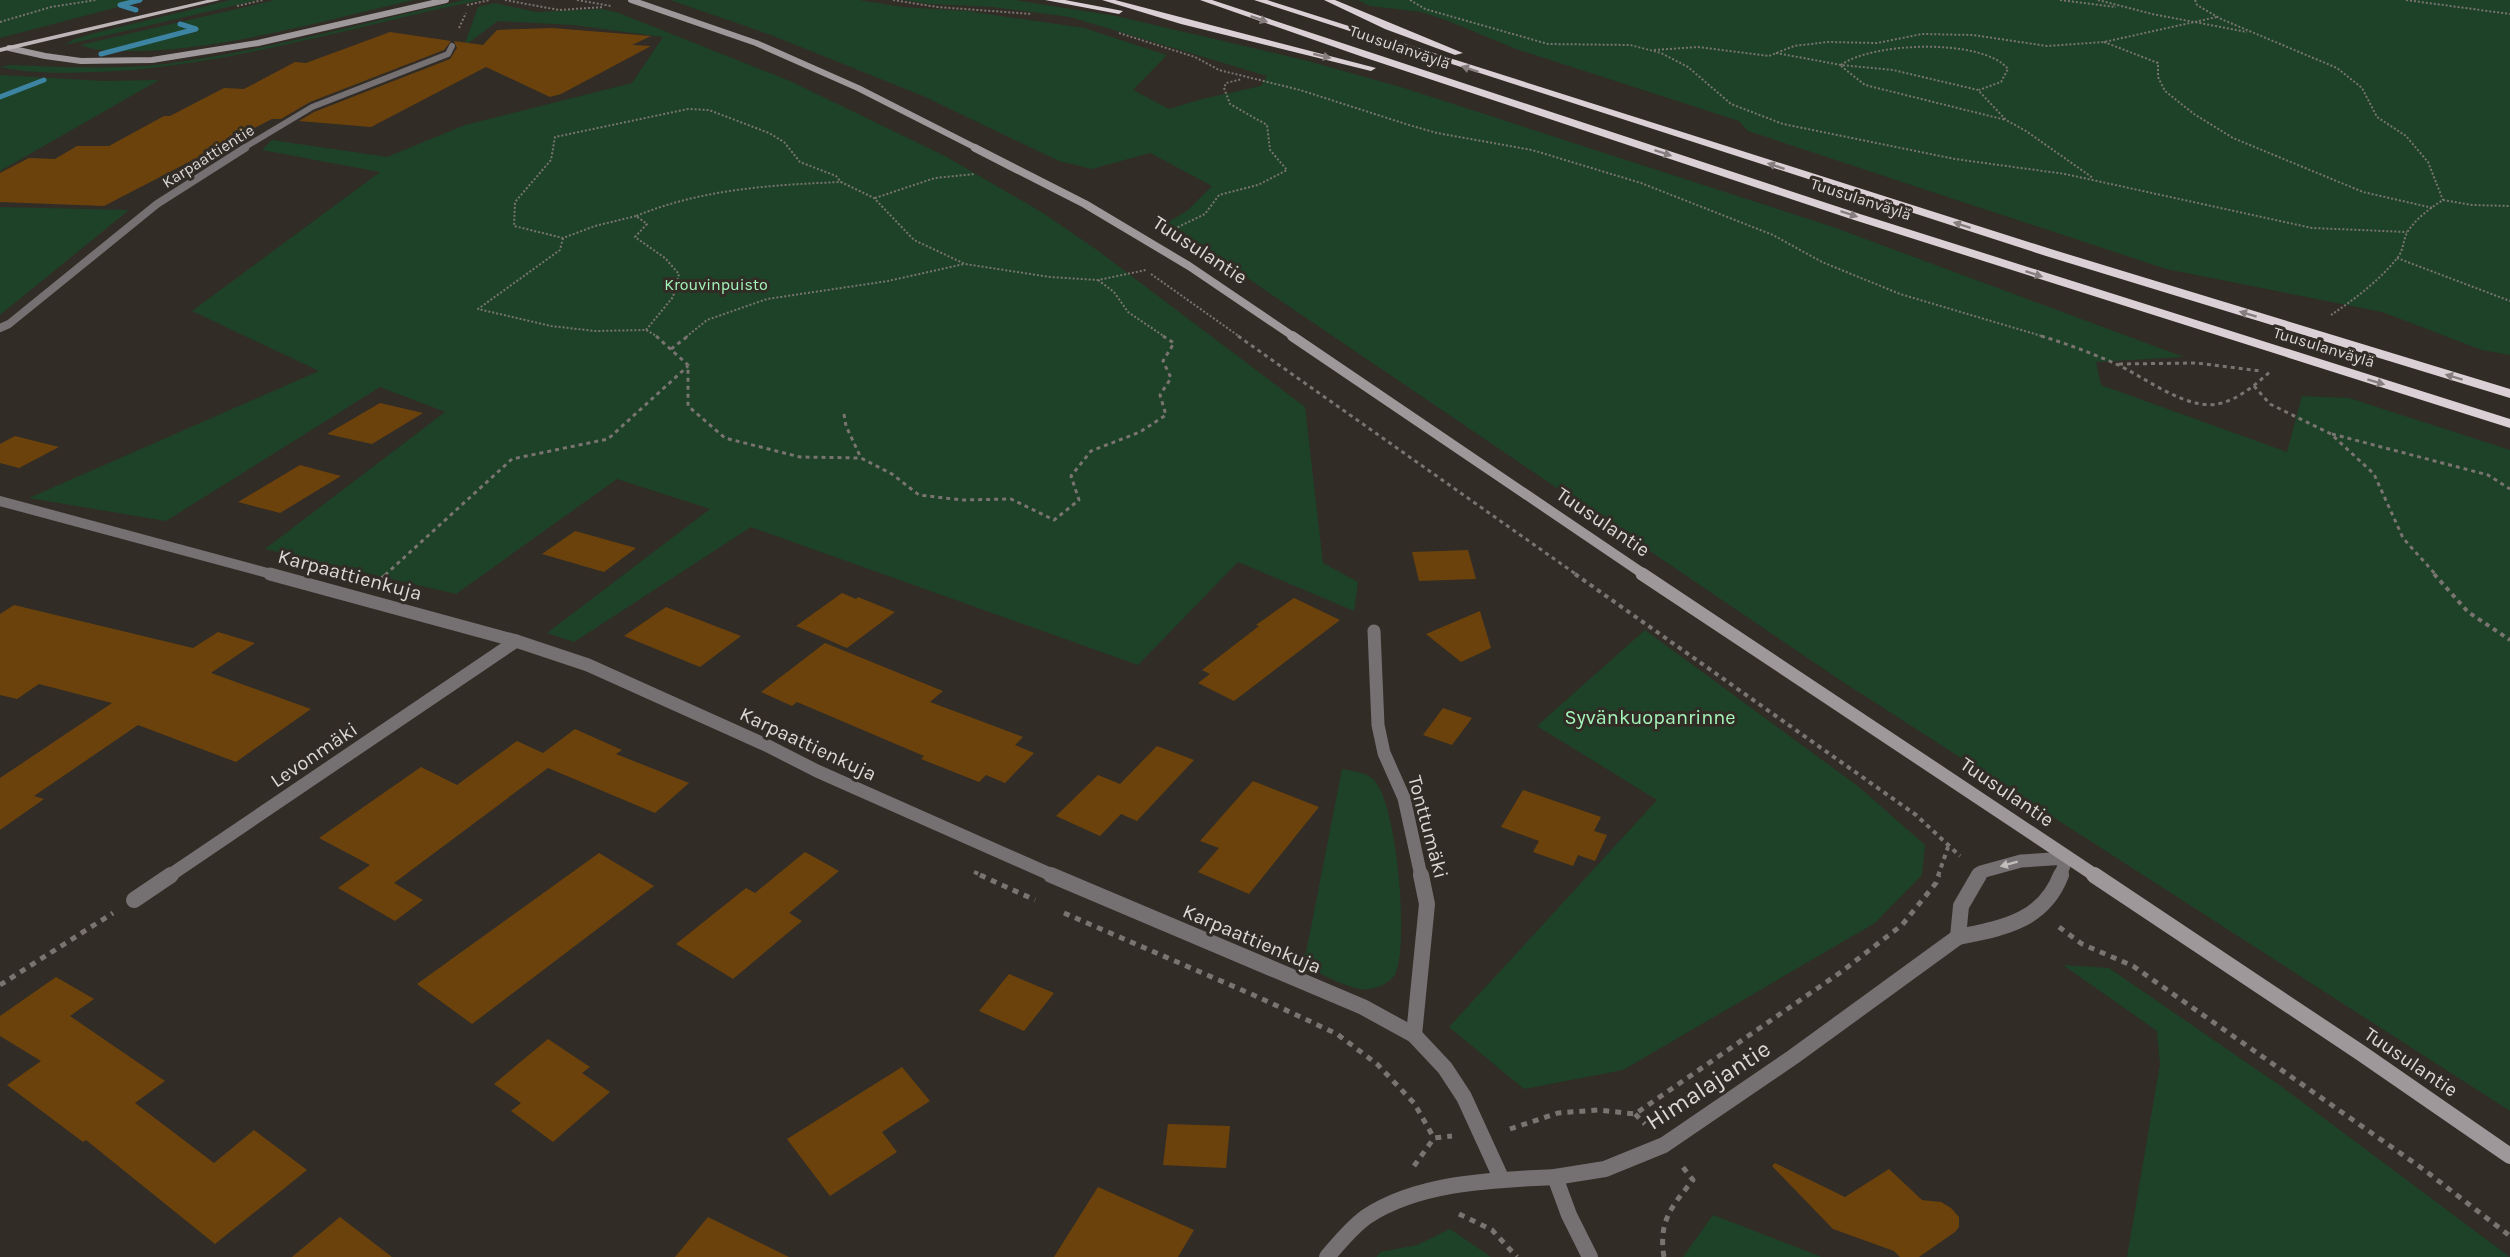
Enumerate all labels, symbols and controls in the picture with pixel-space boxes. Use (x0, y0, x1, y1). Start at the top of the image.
one-way arrow (1250, 14, 1268, 24)
street label: Tuusulanväylä (1347, 21, 1453, 73)
one-way arrow (1313, 51, 1331, 61)
one-way arrow (1461, 64, 1479, 73)
street label: Karpaattientie (158, 120, 258, 192)
one-way arrow (1654, 149, 1672, 158)
one-way arrow (1767, 161, 1785, 170)
street label: Tuusulanväylä (1808, 174, 1914, 224)
one-way arrow (1840, 209, 1858, 219)
street label: Tuusulantie (1148, 211, 1252, 289)
one-way arrow (1953, 220, 1971, 229)
one-way arrow (2025, 270, 2043, 279)
park label: Krouvinpuisto (664, 275, 768, 294)
one-way arrow (2239, 309, 2257, 319)
street label: Tuusulanväylä (2271, 323, 2377, 371)
one-way arrow (2445, 372, 2463, 381)
one-way arrow (2367, 378, 2385, 387)
street label: Tuusulantie (1552, 482, 1654, 562)
street label: Karpaattienkuja (275, 545, 425, 605)
street label: Karpaattienkuja (736, 702, 880, 786)
park label: Syvänkuopanrinne (1564, 706, 1736, 729)
street label: Levonmäki (266, 718, 362, 792)
street label: Tuusulantie (1956, 752, 2058, 832)
street label: Tonttumäki (1403, 773, 1453, 881)
one-way arrow (2000, 860, 2018, 870)
street label: Karpaattienkuja (1179, 899, 1325, 979)
street label: Tuusulantie (2360, 1022, 2462, 1102)
street label: Himalajantie (1641, 1034, 1775, 1136)

